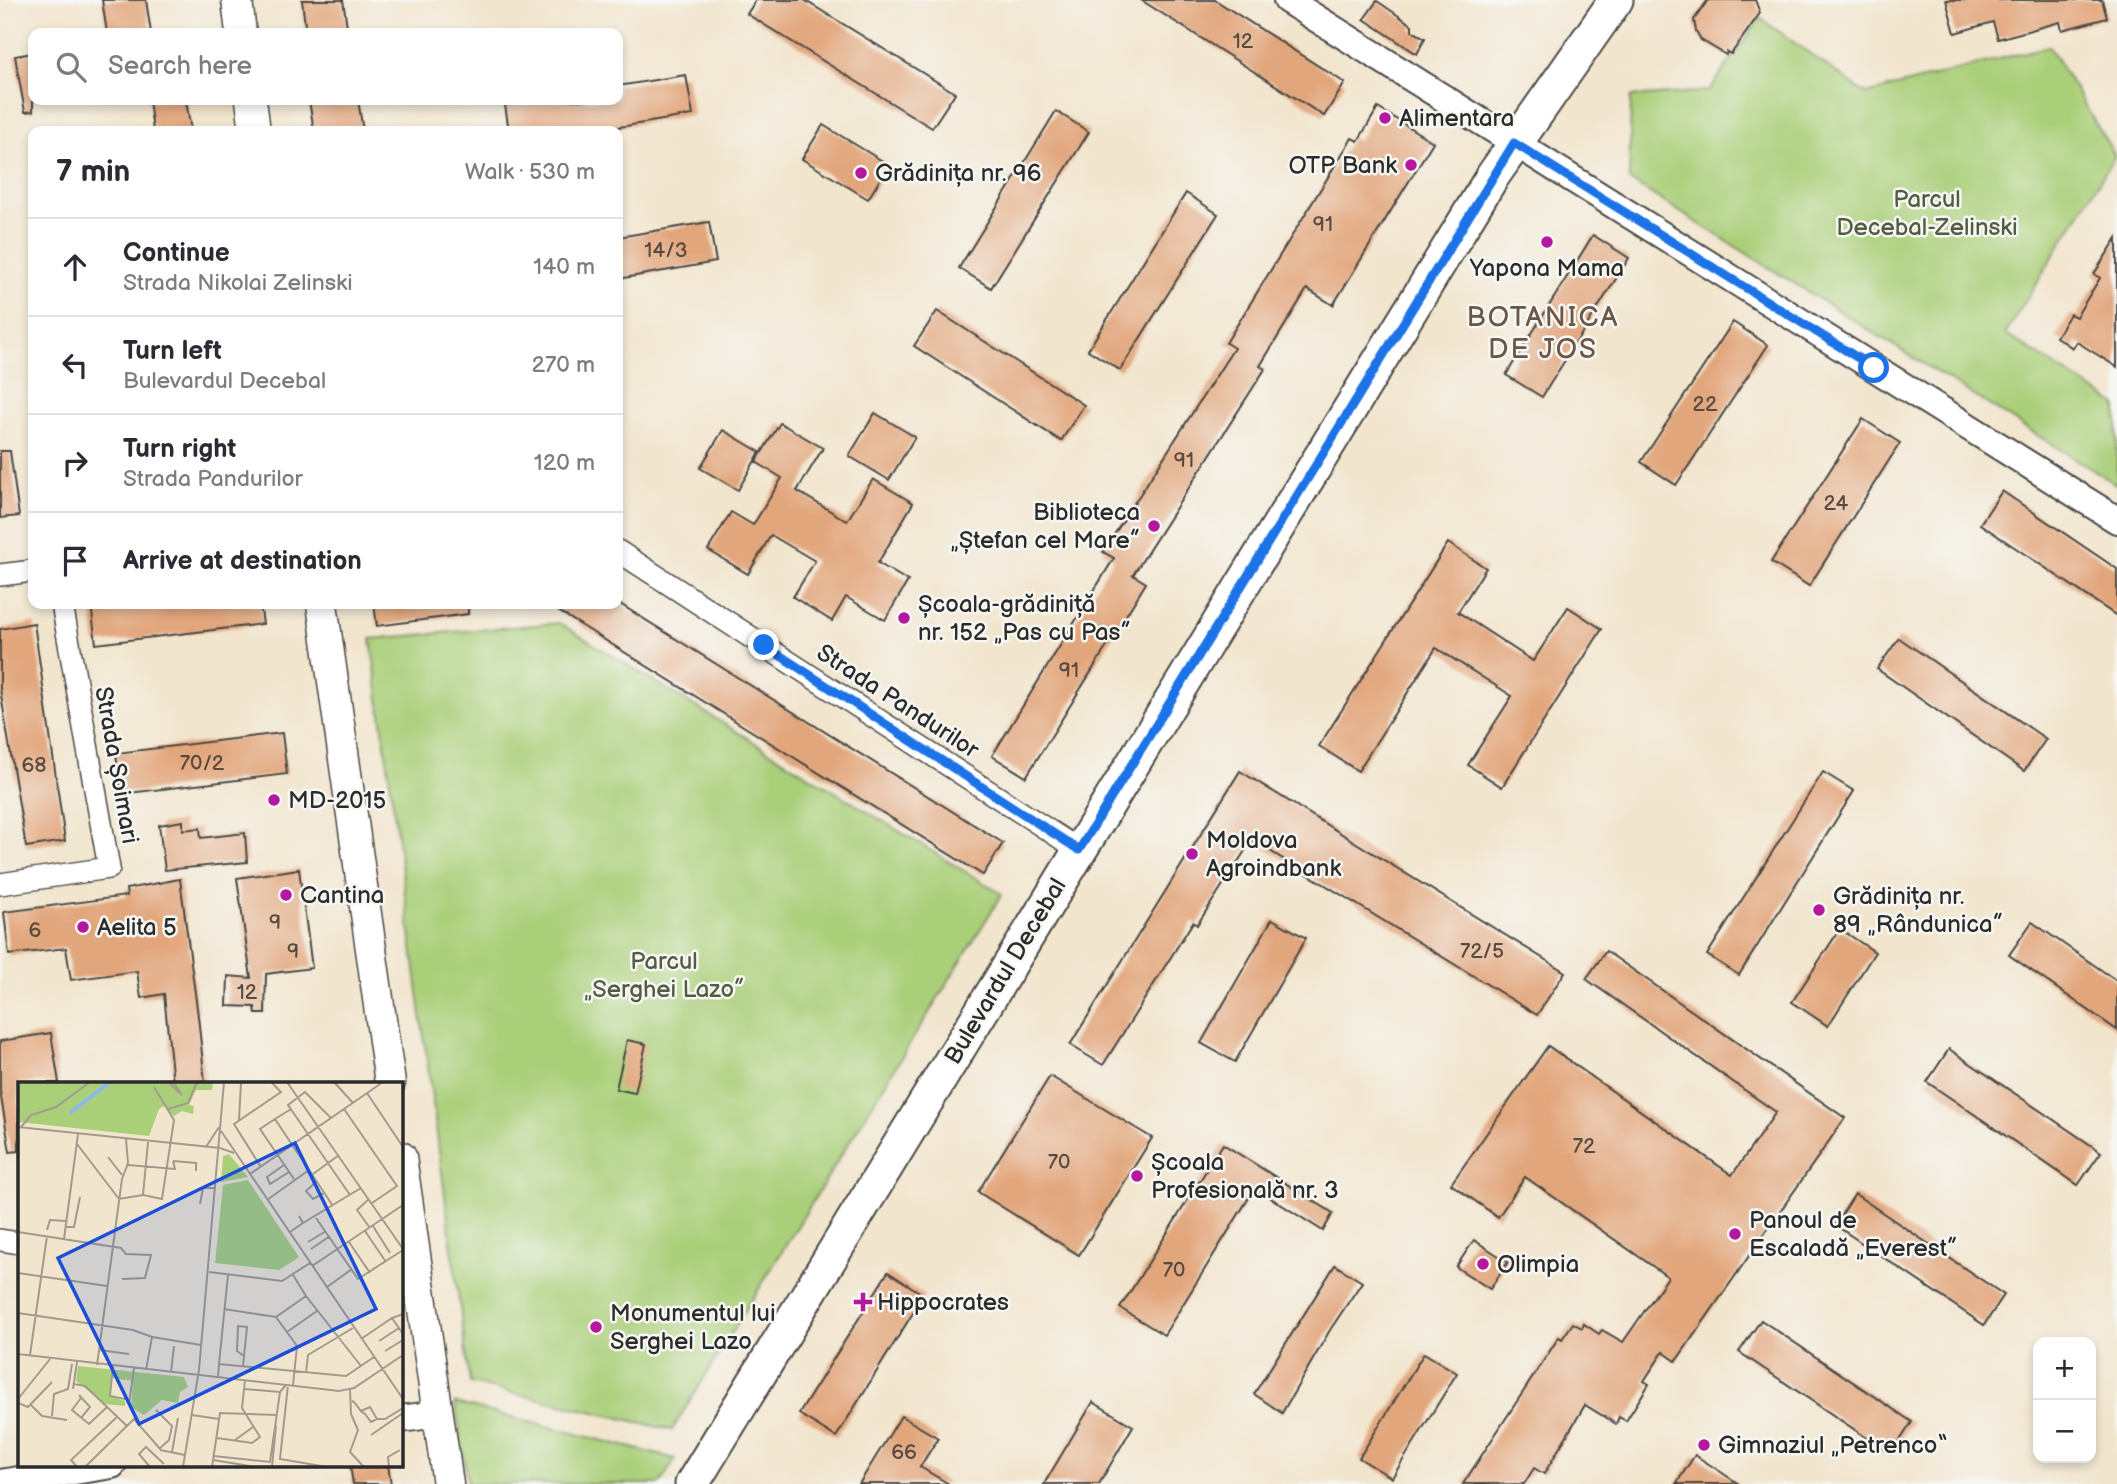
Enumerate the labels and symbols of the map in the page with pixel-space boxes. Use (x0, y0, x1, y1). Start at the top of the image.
house number: 12 (1233, 29, 1254, 54)
place label: Alimentara (1399, 104, 1514, 133)
marker: Alimentara (1377, 110, 1393, 126)
place label: OTP Bank (1289, 151, 1397, 180)
marker: OTP Bank (1403, 157, 1419, 173)
place label: Grădinița nr. 96 (875, 159, 1041, 188)
marker: Grădinița nr. 96 (853, 165, 869, 181)
park label: Parcul Decebal-Zelinski (1836, 185, 2018, 242)
house number: 91 (1313, 212, 1333, 237)
marker: Yapona Mama (1539, 234, 1555, 250)
house number: 14/3 (644, 238, 688, 263)
place label: Yapona Mama (1469, 254, 1624, 283)
district label: BOTANICA DE JOS (1467, 301, 1619, 366)
route start (1858, 352, 1889, 383)
house number: 22 (1693, 392, 1718, 417)
house number: 91 (1174, 448, 1194, 473)
house number: 24 (1824, 491, 1849, 516)
place label: Biblioteca „Ștefan cel Mare” (950, 498, 1140, 555)
marker: Biblioteca „Ștefan cel Mare” (1146, 518, 1162, 534)
place label: Școala-grădiniță nr. 152 „Pas cu Pas” (918, 590, 1131, 647)
marker: Școala-grădiniță nr. 152 „Pas cu Pas” (896, 610, 912, 626)
route end (748, 629, 779, 660)
street label: Strada Pandurilor (811, 638, 985, 765)
house number: 91 (1059, 658, 1079, 683)
street label: Strada Șoimari (88, 684, 145, 846)
house number: 70/2 (180, 751, 225, 776)
house number: 68 (21, 753, 47, 778)
place label: MD-2015 (288, 786, 386, 815)
marker: MD-2015 (266, 792, 282, 808)
place label: Moldova Agroindbank (1206, 826, 1341, 883)
marker: Moldova Agroindbank (1184, 846, 1200, 862)
street label: Bulevardul Decebal (938, 873, 1072, 1070)
place label: Cantina (300, 881, 384, 910)
place label: Grădinița nr. 89 „Rândunica” (1833, 882, 2003, 939)
marker: Cantina (278, 887, 294, 903)
marker: Grădinița nr. 89 „Rândunica” (1811, 902, 1827, 918)
house number: 9 (269, 910, 281, 935)
place label: Aelita 5 (97, 913, 177, 942)
house number: 6 (29, 918, 42, 943)
marker: Aelita 5 (75, 919, 91, 935)
house number: 9 (287, 939, 299, 964)
house number: 72/5 (1460, 939, 1504, 964)
park label: Parcul „Serghei Lazo” (584, 947, 744, 1004)
house number: 12 (237, 980, 258, 1005)
inset map (18, 1082, 402, 1466)
house number: 72 (1573, 1134, 1596, 1159)
place label: Școala Profesională nr. 3 (1151, 1148, 1339, 1205)
house number: 70 (1048, 1150, 1070, 1175)
marker: Școala Profesională nr. 3 (1129, 1168, 1145, 1184)
place label: Panoul de Escaladă „Everest” (1749, 1206, 1957, 1263)
marker: Panoul de Escaladă „Everest” (1727, 1226, 1743, 1242)
place label: Olimpia (1497, 1250, 1579, 1279)
marker: Olimpia (1475, 1256, 1491, 1272)
house number: 70 (1163, 1258, 1185, 1283)
place label: Hippocrates (877, 1288, 1009, 1317)
marker: Hippocrates (855, 1294, 871, 1310)
place label: Monumentul lui Serghei Lazo (610, 1299, 776, 1356)
marker: Monumentul lui Serghei Lazo (588, 1319, 604, 1335)
place label: Gimnaziul „Petrenco“ (1718, 1431, 1948, 1460)
marker: Gimnaziul „Petrenco“ (1696, 1437, 1712, 1453)
house number: 66 (891, 1440, 917, 1465)

